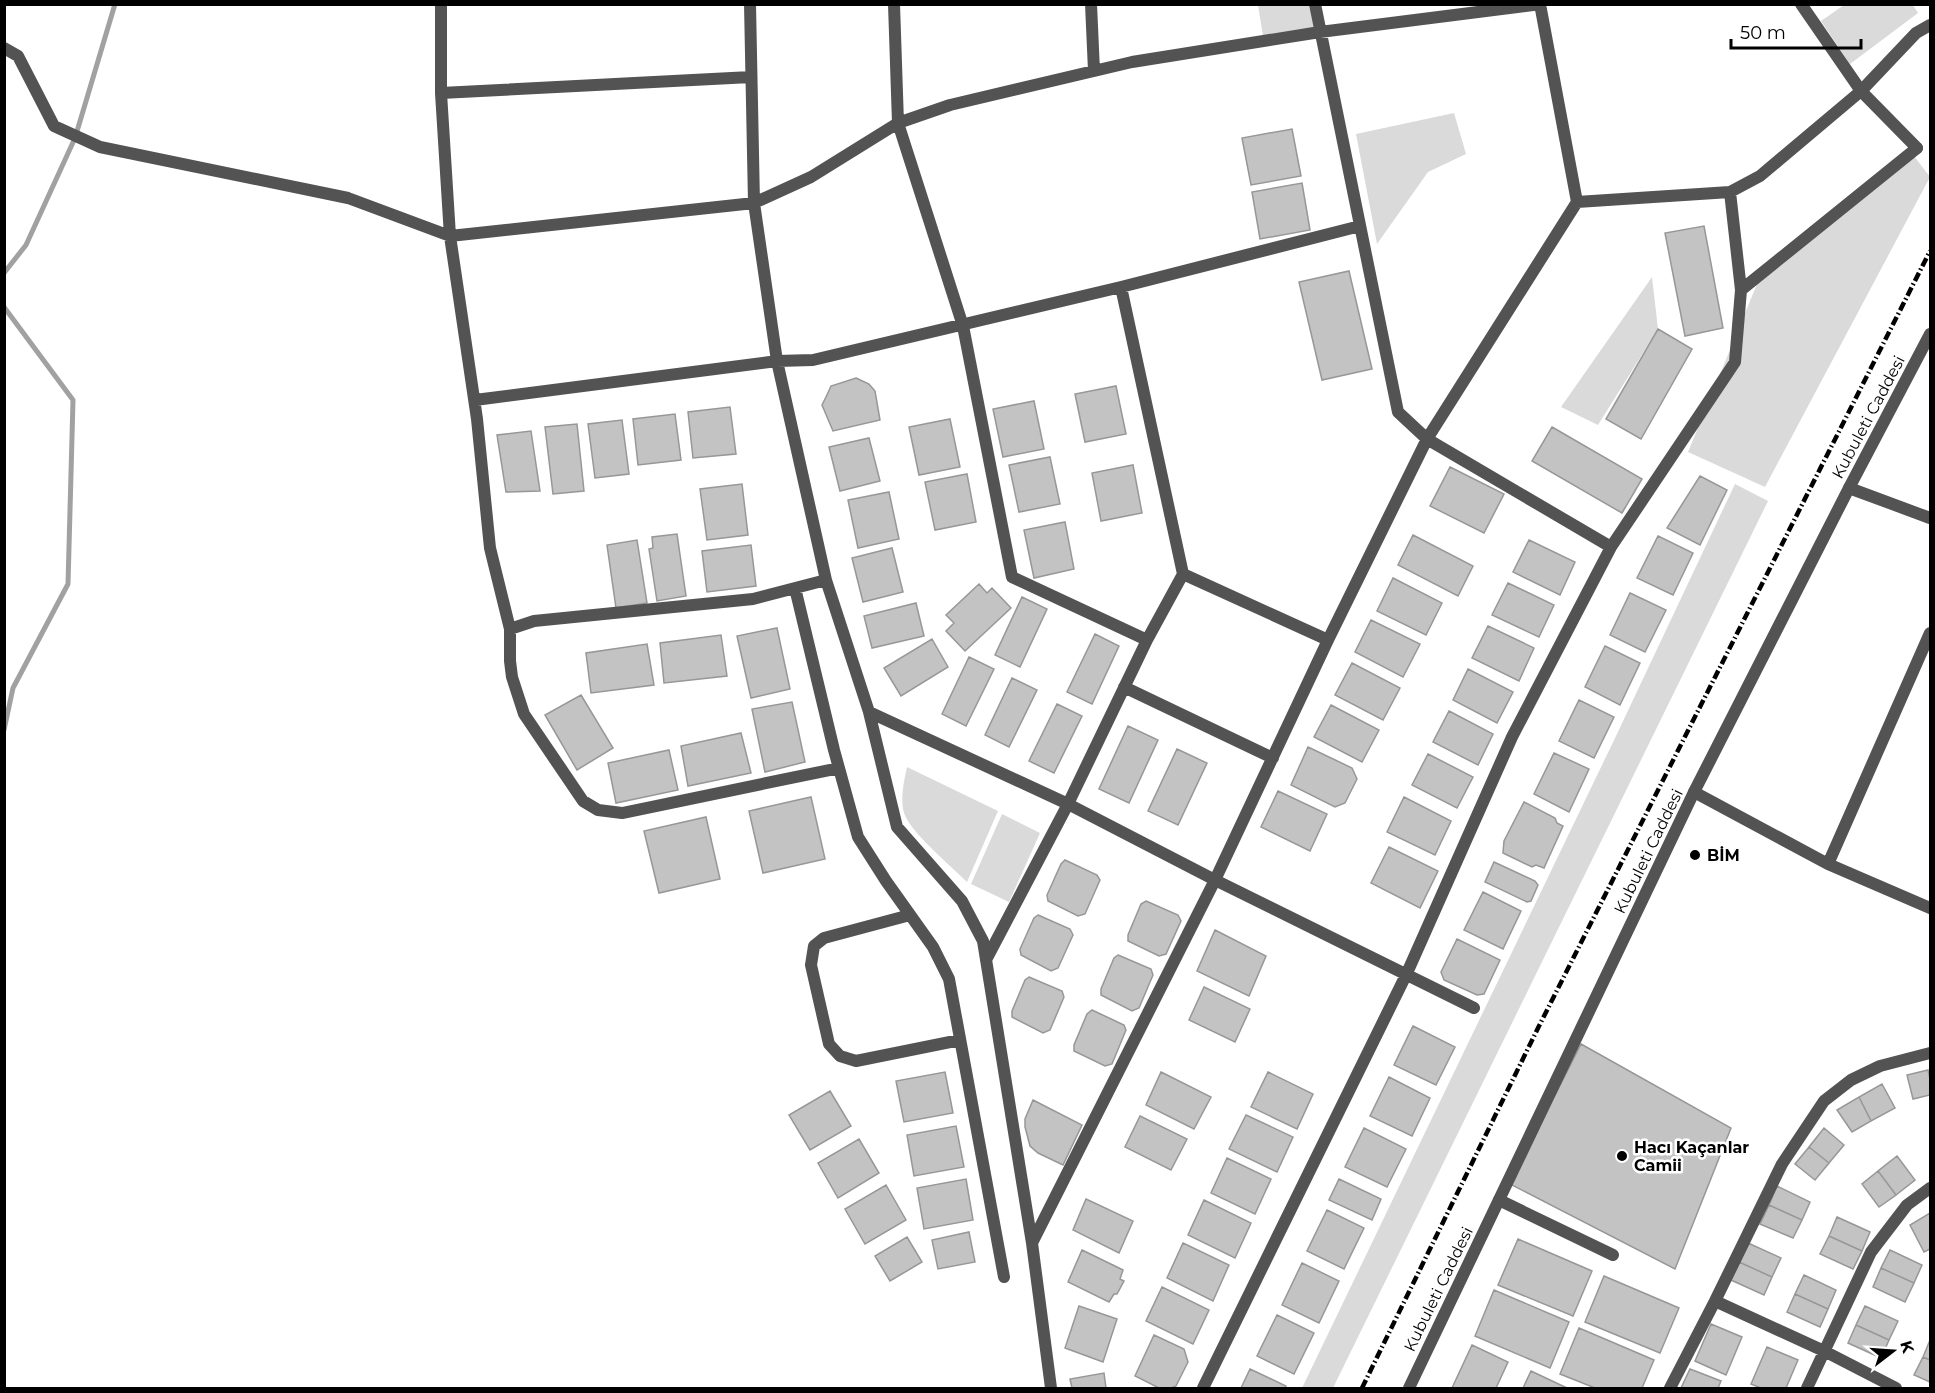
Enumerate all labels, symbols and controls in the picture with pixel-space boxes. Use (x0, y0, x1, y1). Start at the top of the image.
scale bar (1731, 12, 1862, 50)
text: 50 m (1740, 22, 1786, 44)
street label: Kubuleti Caddesi (1828, 352, 1909, 482)
street label: Kubuleti Caddesi (1610, 786, 1687, 917)
place label: BİM (1707, 846, 1740, 865)
marker: BİM (1688, 848, 1702, 862)
place label: Hacı Kaçanlar Camii (1634, 1138, 1749, 1175)
marker: Hacı Kaçanlar Camii (1615, 1149, 1629, 1163)
street label: Kubuleti Caddesi (1400, 1224, 1477, 1355)
north arrow (1863, 1321, 1923, 1381)
text: K (1896, 1338, 1918, 1356)

